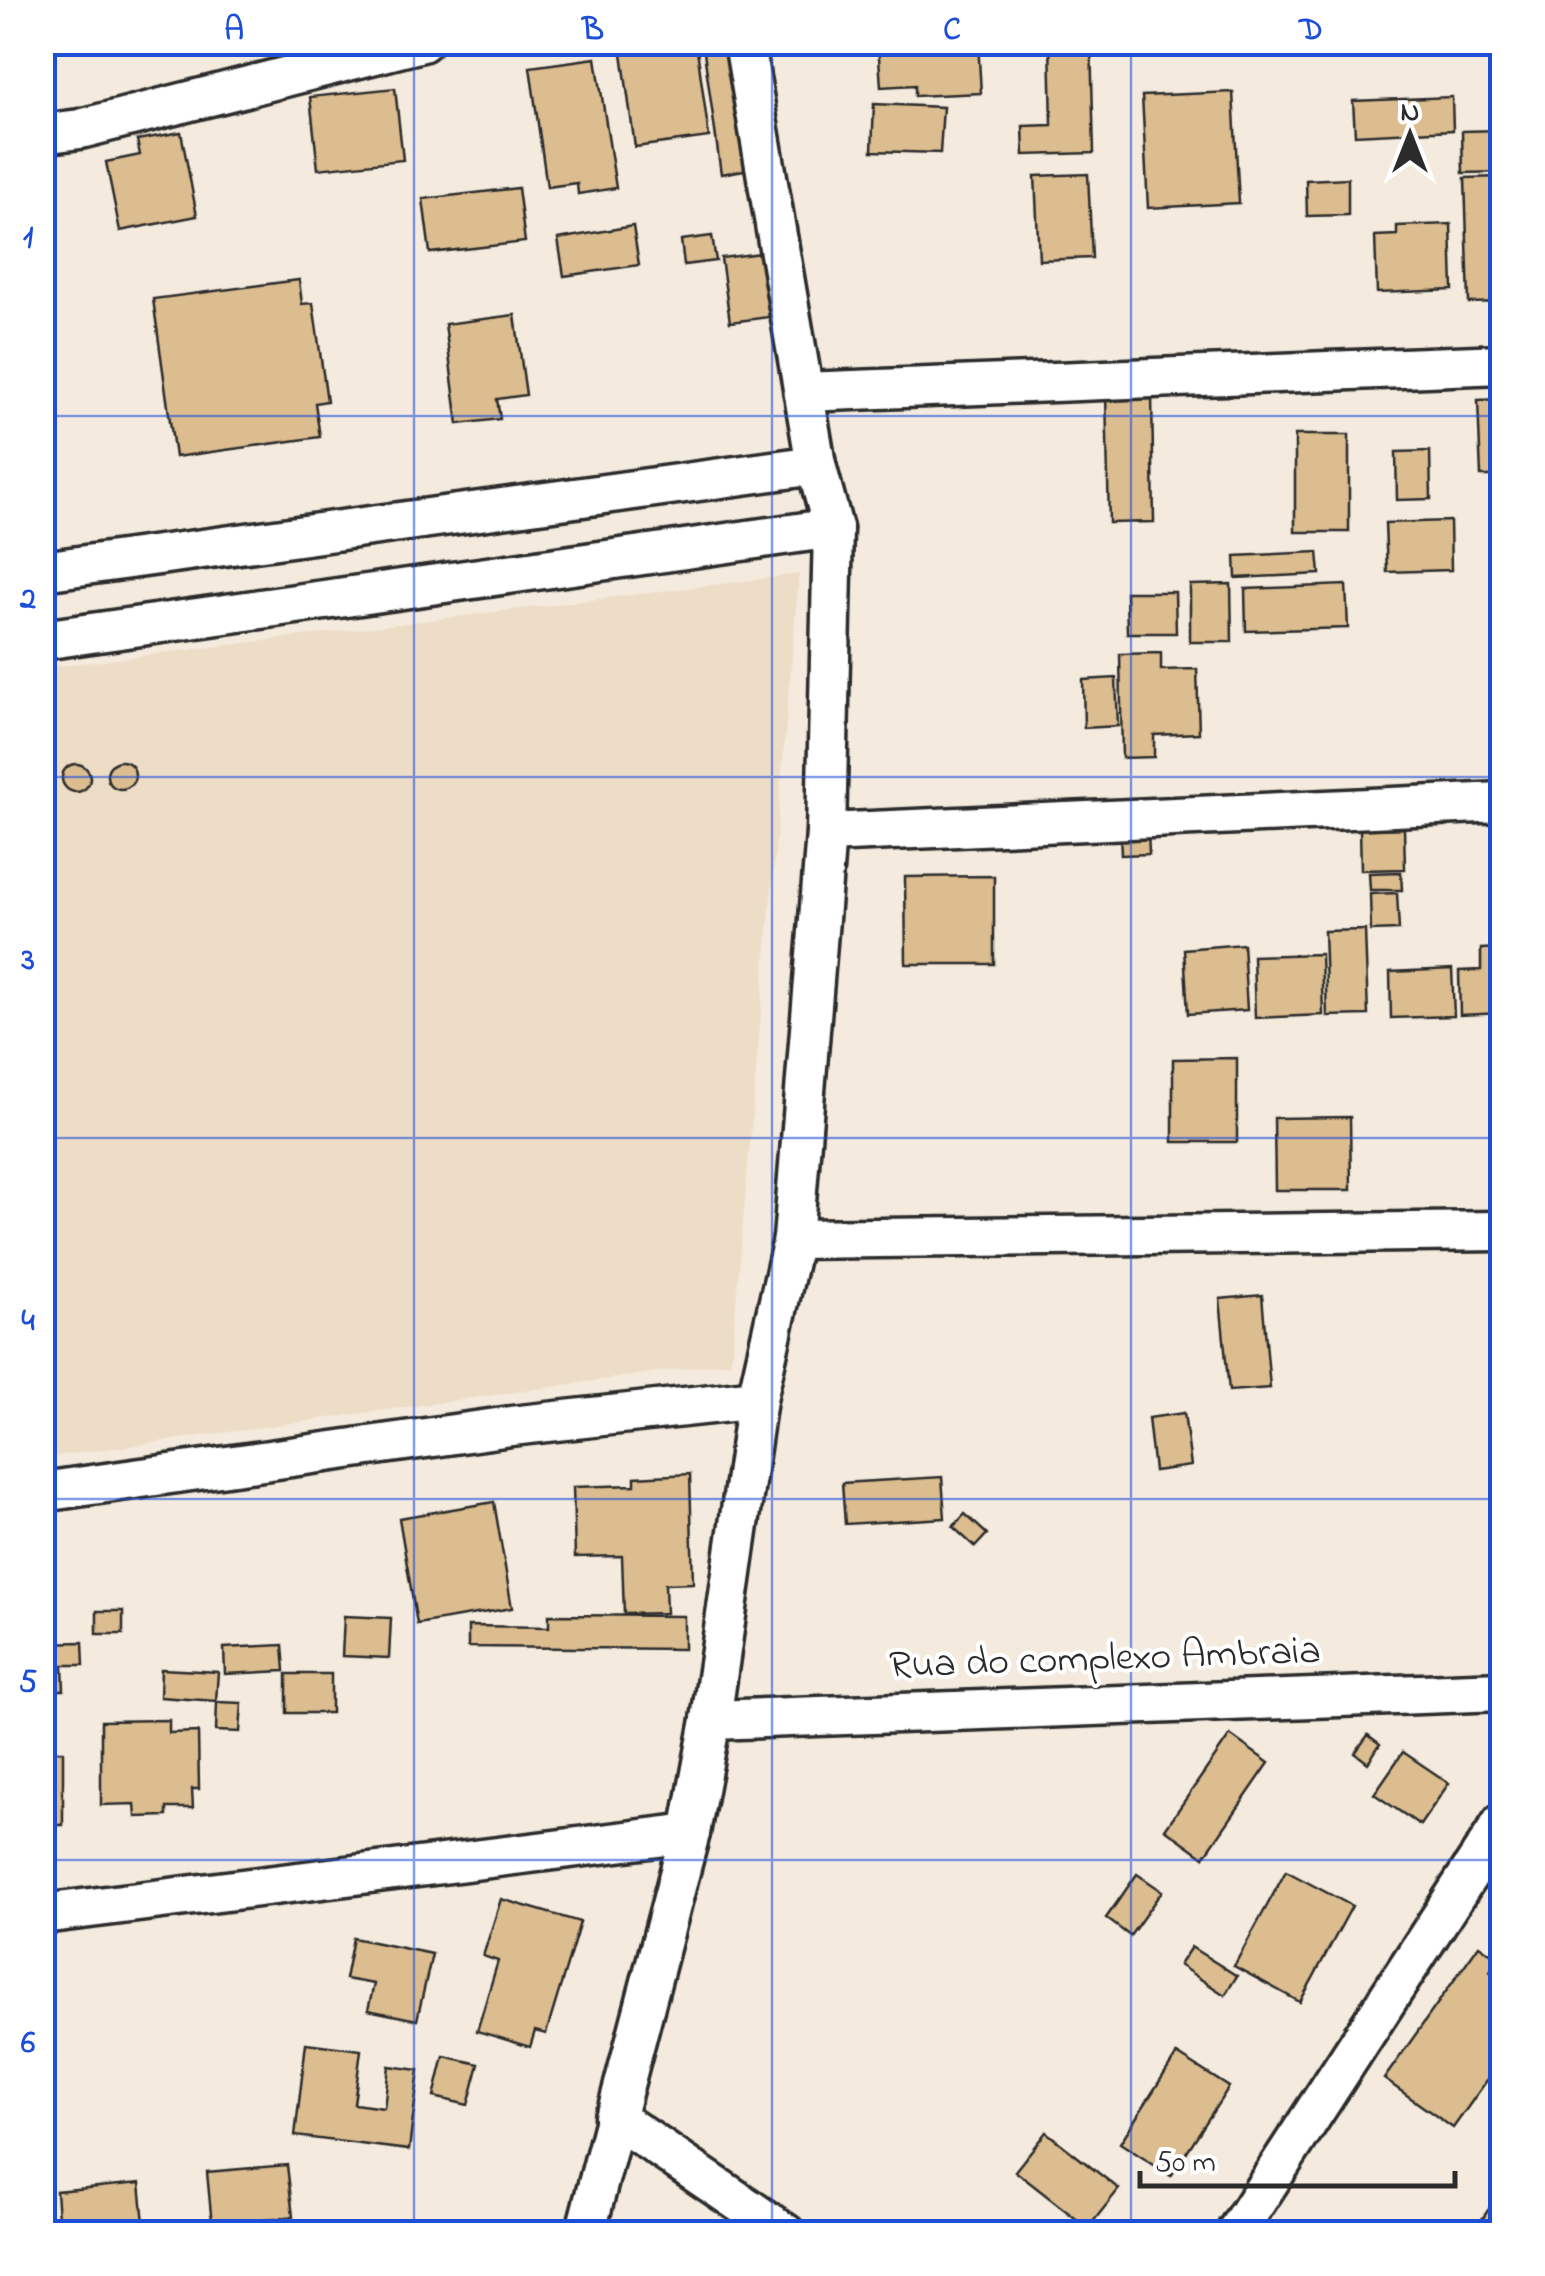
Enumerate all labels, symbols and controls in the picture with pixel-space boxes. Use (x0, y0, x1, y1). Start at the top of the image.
text: A (224, 8, 244, 55)
text: B (580, 8, 604, 55)
text: C (943, 8, 961, 55)
text: D (1297, 8, 1323, 55)
north arrow (1360, 85, 1460, 185)
text: N (1401, 93, 1419, 134)
text: 1 (23, 216, 33, 263)
text: 2 (19, 577, 36, 624)
text: 3 (20, 938, 35, 985)
text: 4 (21, 1299, 35, 1346)
street label: Rua do complexo Ambraia (888, 1623, 1322, 1697)
text: 5 (19, 1660, 37, 1707)
text: 6 (21, 2021, 35, 2068)
scale bar (1140, 2126, 1455, 2188)
text: 50 m (1155, 2142, 1216, 2186)

